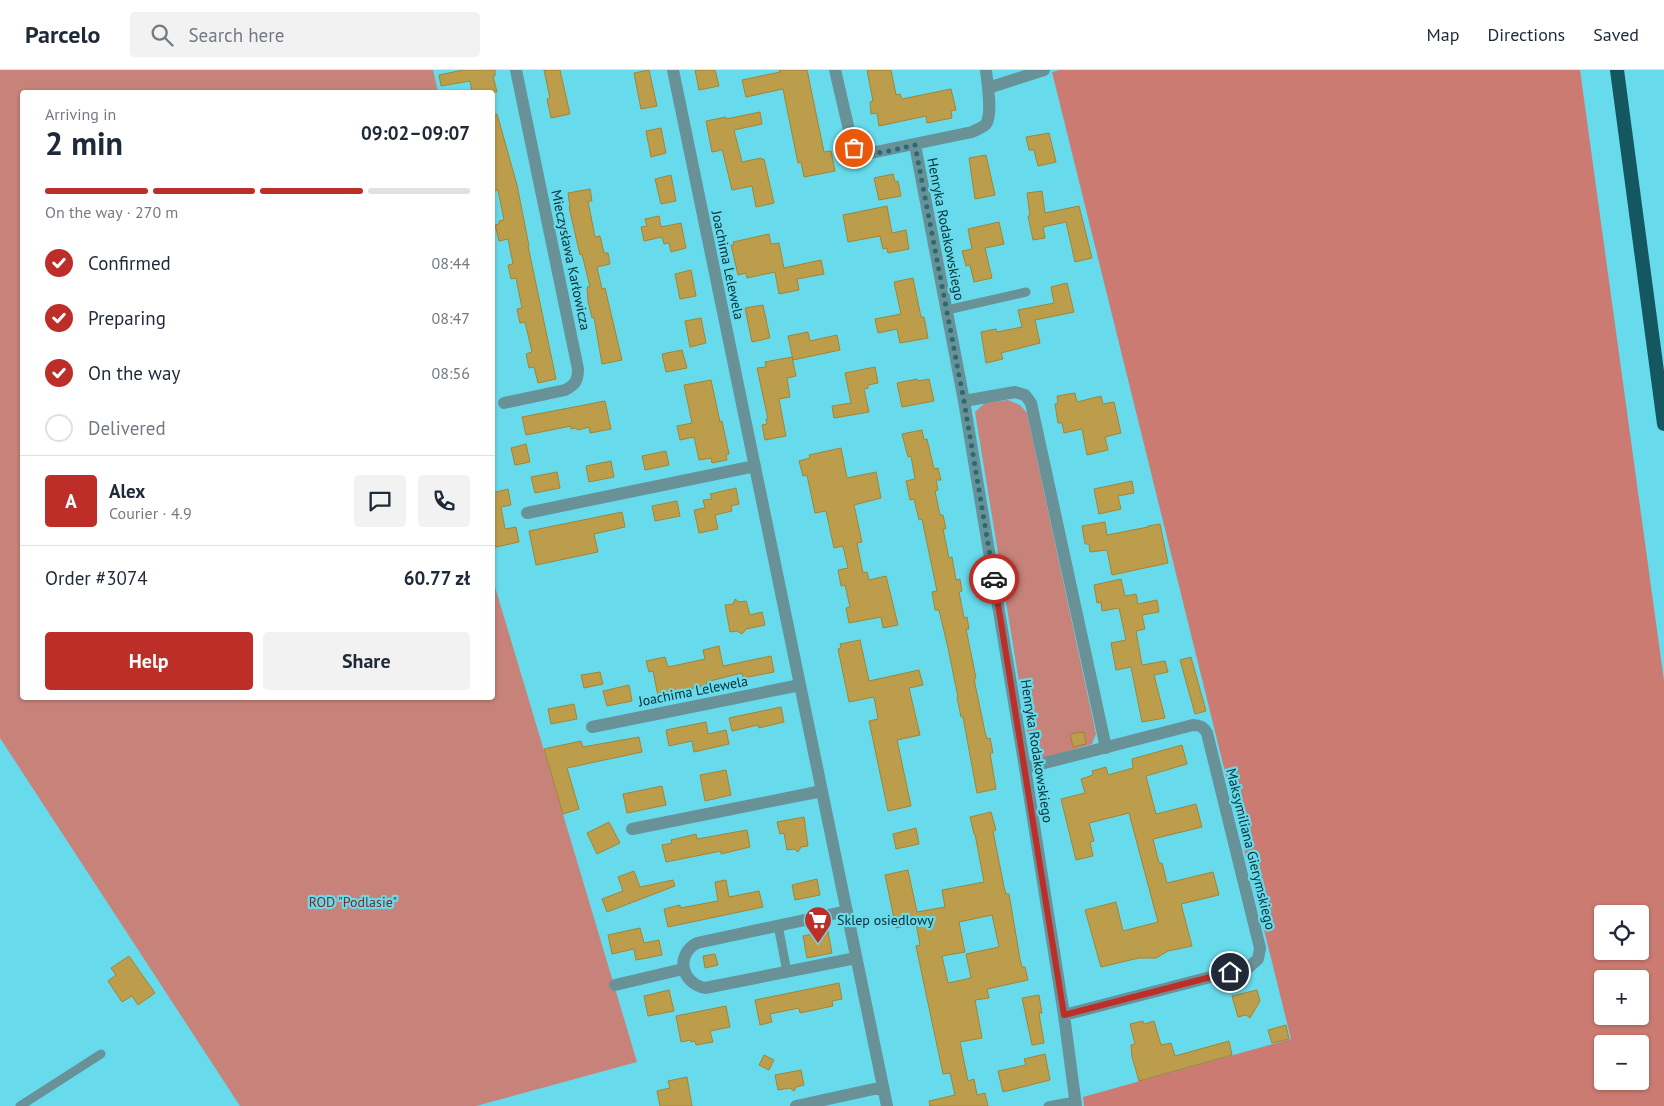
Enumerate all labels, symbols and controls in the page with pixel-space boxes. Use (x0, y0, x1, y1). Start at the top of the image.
search box (130, 12, 480, 57)
text: Parcelo (25, 19, 100, 50)
icon: search (148, 21, 176, 49)
text: Search here (188, 23, 284, 47)
text: Map (1427, 23, 1459, 46)
text: Directions (1487, 23, 1565, 46)
text: Saved (1593, 23, 1639, 46)
text: Arriving in (45, 104, 116, 124)
text: 09:02–09:07 (361, 121, 470, 145)
text: 2 min (45, 122, 123, 164)
pin (833, 127, 875, 169)
icon: bag (840, 134, 868, 162)
street label: Henryka Rodakowskiego (923, 156, 969, 302)
street label: Mieczysława Karłowicza (547, 188, 595, 332)
text: On the way · 270 m (45, 202, 178, 222)
street label: Joachima Lelewela (707, 208, 748, 321)
icon: check (45, 249, 73, 277)
text: Confirmed (88, 251, 171, 275)
text: 08:44 (432, 253, 470, 273)
icon: check (45, 304, 73, 332)
text: Preparing (88, 306, 166, 330)
text: 08:47 (432, 308, 470, 328)
icon: check (45, 359, 73, 387)
text: On the way (88, 361, 180, 385)
text: 08:56 (432, 363, 470, 383)
text: Delivered (88, 416, 166, 440)
button: chat (354, 475, 406, 527)
button: phone (418, 475, 470, 527)
text: Alex (109, 479, 145, 503)
text: A (65, 489, 77, 513)
text: Courier · 4.9 (109, 503, 192, 523)
courier (969, 554, 1019, 604)
icon: car (980, 565, 1008, 593)
text: Order #3074 (45, 566, 148, 590)
text: 60.77 zł (404, 566, 470, 590)
button: Help (45, 632, 253, 690)
button: Share (263, 632, 470, 690)
street label: Joachima Lelewela (636, 672, 749, 711)
street label: Henryka Rodakowskiego (1017, 678, 1057, 824)
street label: Maksymiliana Gierymskiego (1222, 766, 1280, 932)
park label: ROD "Podlasie" (309, 893, 397, 911)
supermarket icon: Sklep osiedlowy (803, 905, 833, 944)
map controls (1594, 905, 1649, 1090)
button: locate (1594, 905, 1649, 960)
place label: Sklep osiedlowy (837, 911, 934, 929)
pin (1209, 951, 1251, 993)
icon: home (1216, 958, 1244, 986)
button: + (1594, 970, 1649, 1025)
button: − (1594, 1035, 1649, 1090)

